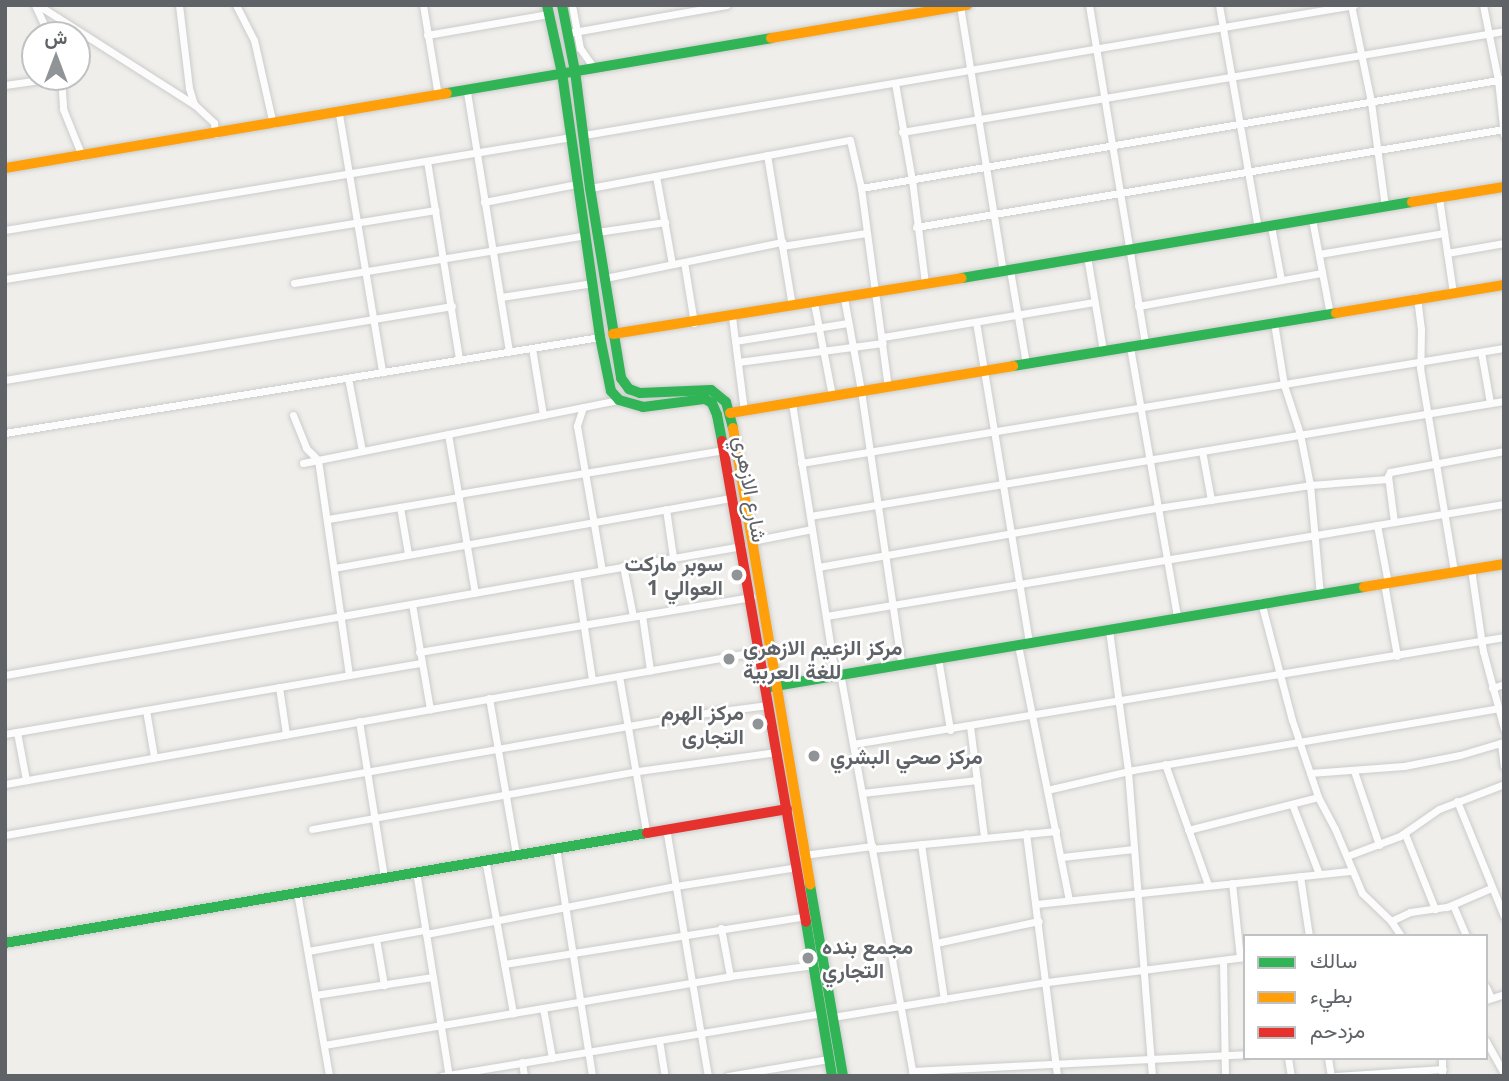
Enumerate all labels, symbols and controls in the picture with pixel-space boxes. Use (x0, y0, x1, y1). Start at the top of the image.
north arrow (21, 21, 91, 91)
text: ش (45, 24, 67, 50)
street label: شارع الازهري (729, 434, 773, 544)
place label: سوبر ماركت العوالي 1 (624, 550, 723, 600)
marker: سوبر ماركت العوالي 1 (729, 567, 745, 583)
place label: مركز الزعيم الازهري للغة العربية (743, 634, 902, 684)
marker: مركز الزعيم الازهري للغة العربية (721, 651, 737, 667)
place label: مركز الهرم التجارى (661, 699, 744, 749)
marker: مركز الهرم التجارى (750, 716, 766, 732)
place label: مركز صحي البشري (830, 743, 983, 769)
marker: مركز صحي البشري (804, 746, 824, 766)
place label: مجمع بنده التجاري (822, 933, 913, 983)
legend (1243, 934, 1488, 1060)
text: سالك (1310, 946, 1357, 974)
marker: مجمع بنده التجاري (800, 950, 816, 966)
text: بطيء (1310, 981, 1353, 1009)
text: مزدحم (1310, 1016, 1365, 1044)

